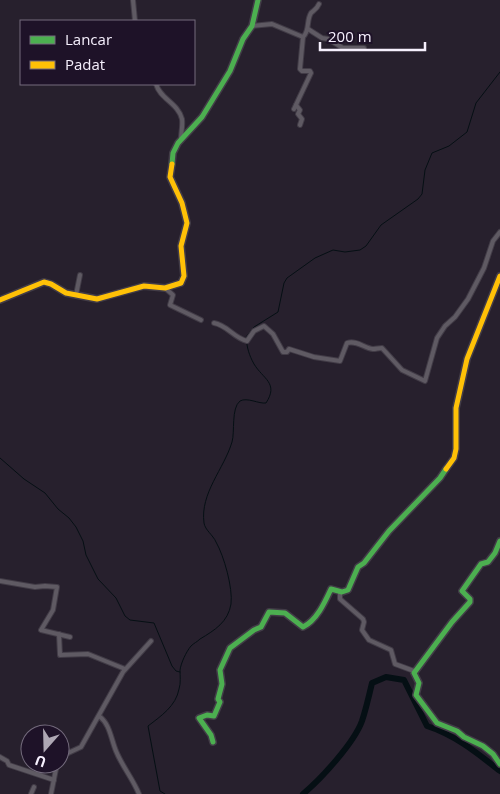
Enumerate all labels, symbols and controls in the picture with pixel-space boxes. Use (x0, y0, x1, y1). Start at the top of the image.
legend (20, 20, 195, 85)
scale bar (320, 20, 425, 52)
text: 200 m (328, 26, 372, 46)
text: Lancar (65, 29, 112, 49)
text: Padat (65, 54, 105, 74)
north arrow (20, 724, 70, 774)
text: U (32, 751, 49, 772)

